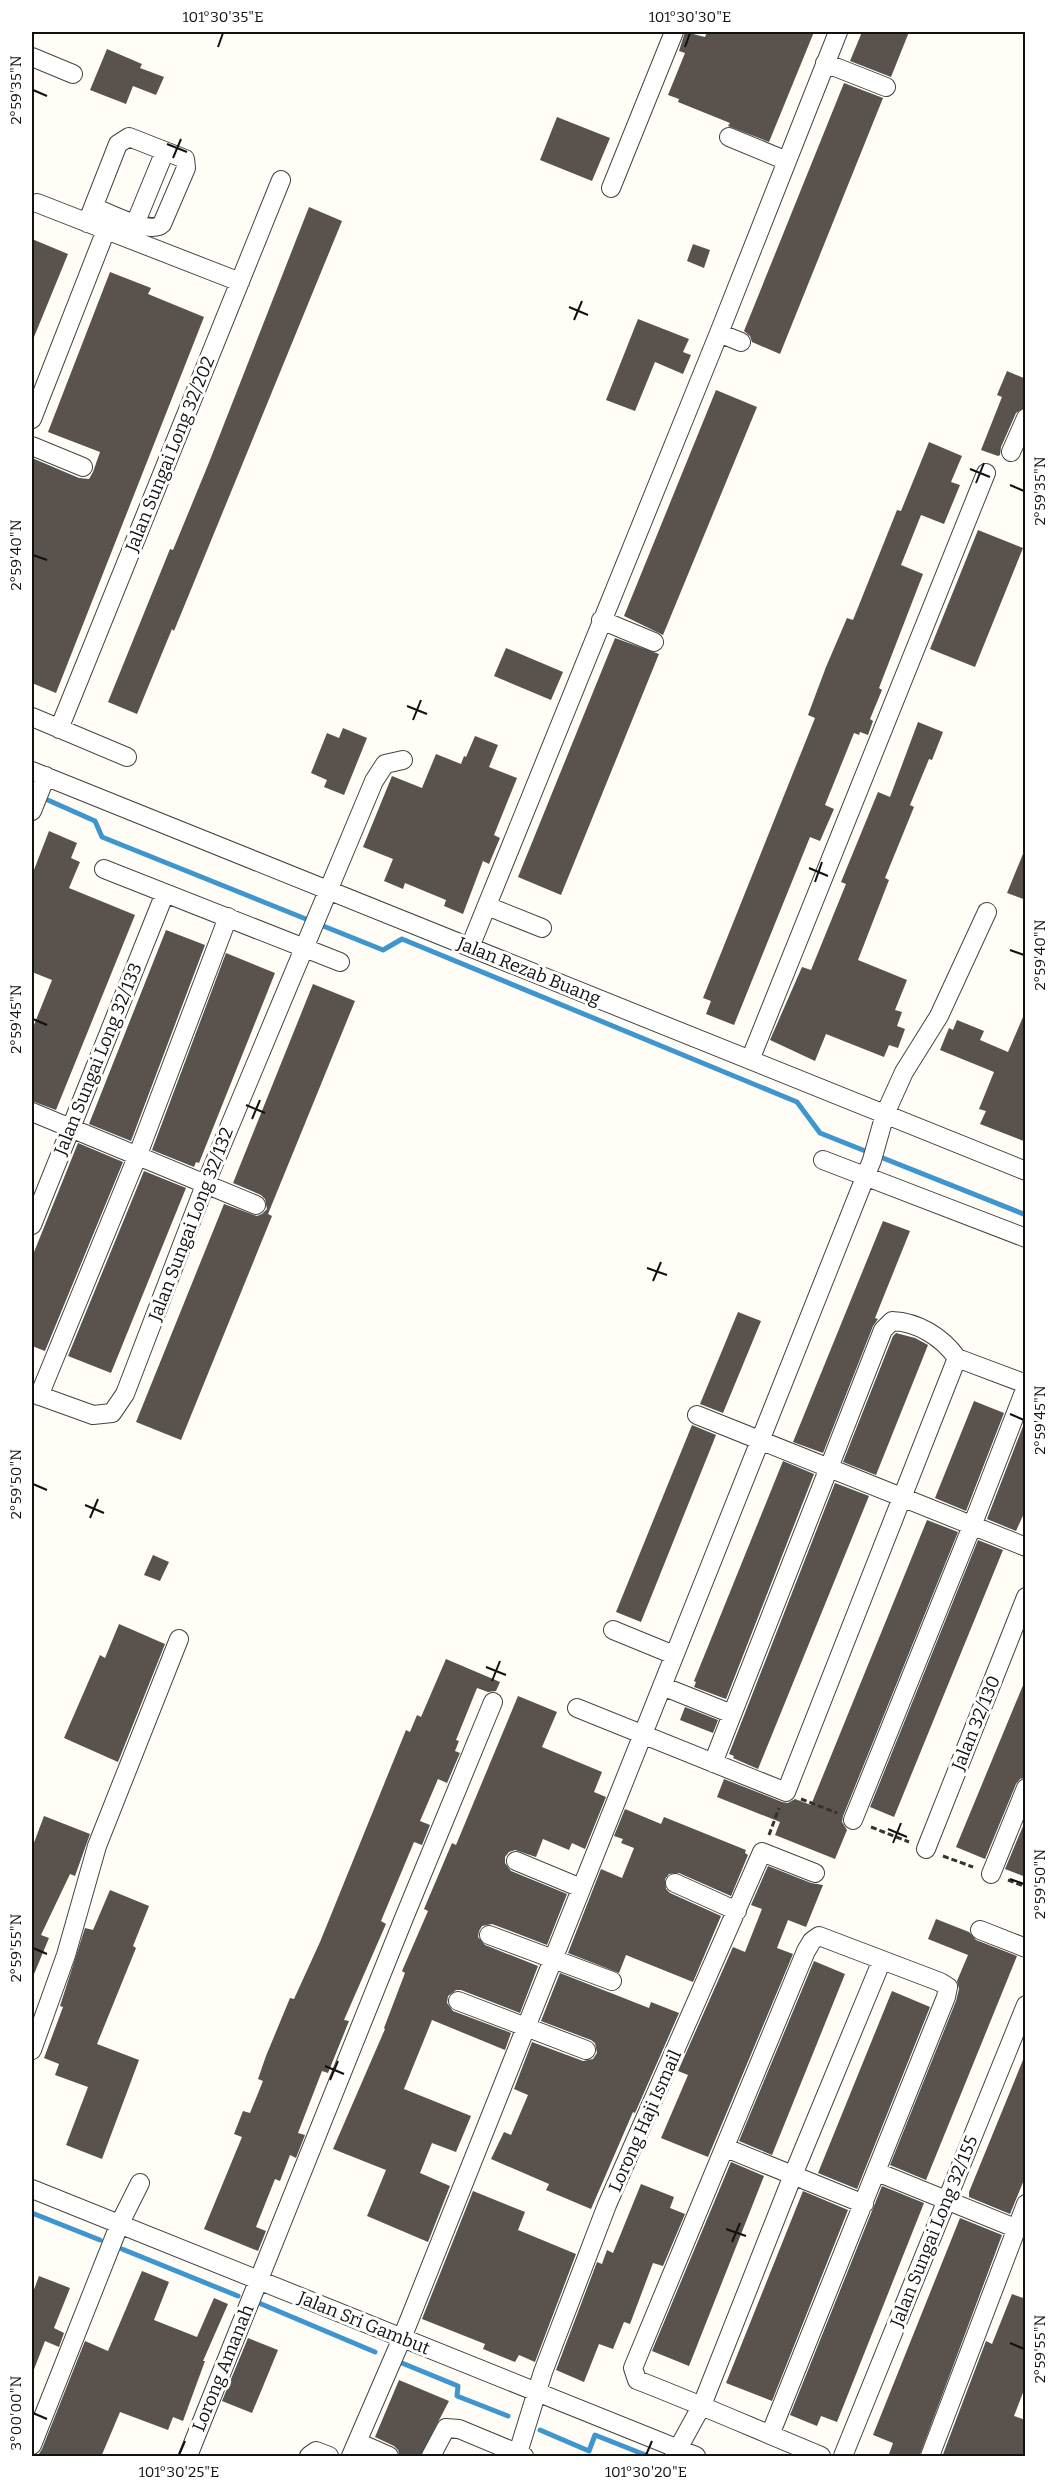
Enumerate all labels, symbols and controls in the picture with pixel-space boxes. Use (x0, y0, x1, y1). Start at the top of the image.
text: 101°30'35"E (182, 8, 264, 26)
text: 101°30'30"E (649, 8, 731, 26)
text: 2°59'35"N (7, 55, 25, 125)
street label: Jalan Sungai Long 32/202 (120, 353, 219, 556)
text: 2°59'35"N (1031, 456, 1049, 526)
text: 2°59'40"N (7, 519, 25, 591)
text: 2°59'40"N (1031, 919, 1049, 991)
street label: Jalan Rezab Buang (453, 932, 604, 1010)
street label: Jalan Sungai Long 32/133 (49, 960, 147, 1159)
text: 2°59'45"N (7, 984, 25, 1054)
street label: Jalan Sungai Long 32/132 (144, 1124, 238, 1325)
text: 2°59'45"N (1031, 1385, 1049, 1455)
text: 2°59'50"N (7, 1449, 25, 1519)
street label: Jalan 32/130 (947, 1673, 1005, 1774)
text: 2°59'50"N (1031, 1849, 1049, 1919)
text: 2°59'55"N (7, 1914, 25, 1982)
street label: Lorong Haji Ismail (604, 2047, 686, 2195)
street label: Jalan Sungai Long 32/155 (885, 2132, 982, 2331)
street label: Jalan Sri Gambut (294, 2286, 434, 2360)
street label: Lorong Amanah (188, 2301, 258, 2435)
text: 2°59'55"N (1031, 2315, 1049, 2383)
text: 3°00'00"N (7, 2375, 25, 2450)
text: 101°30'25"E (139, 2463, 219, 2481)
text: 101°30'20"E (605, 2463, 687, 2481)

